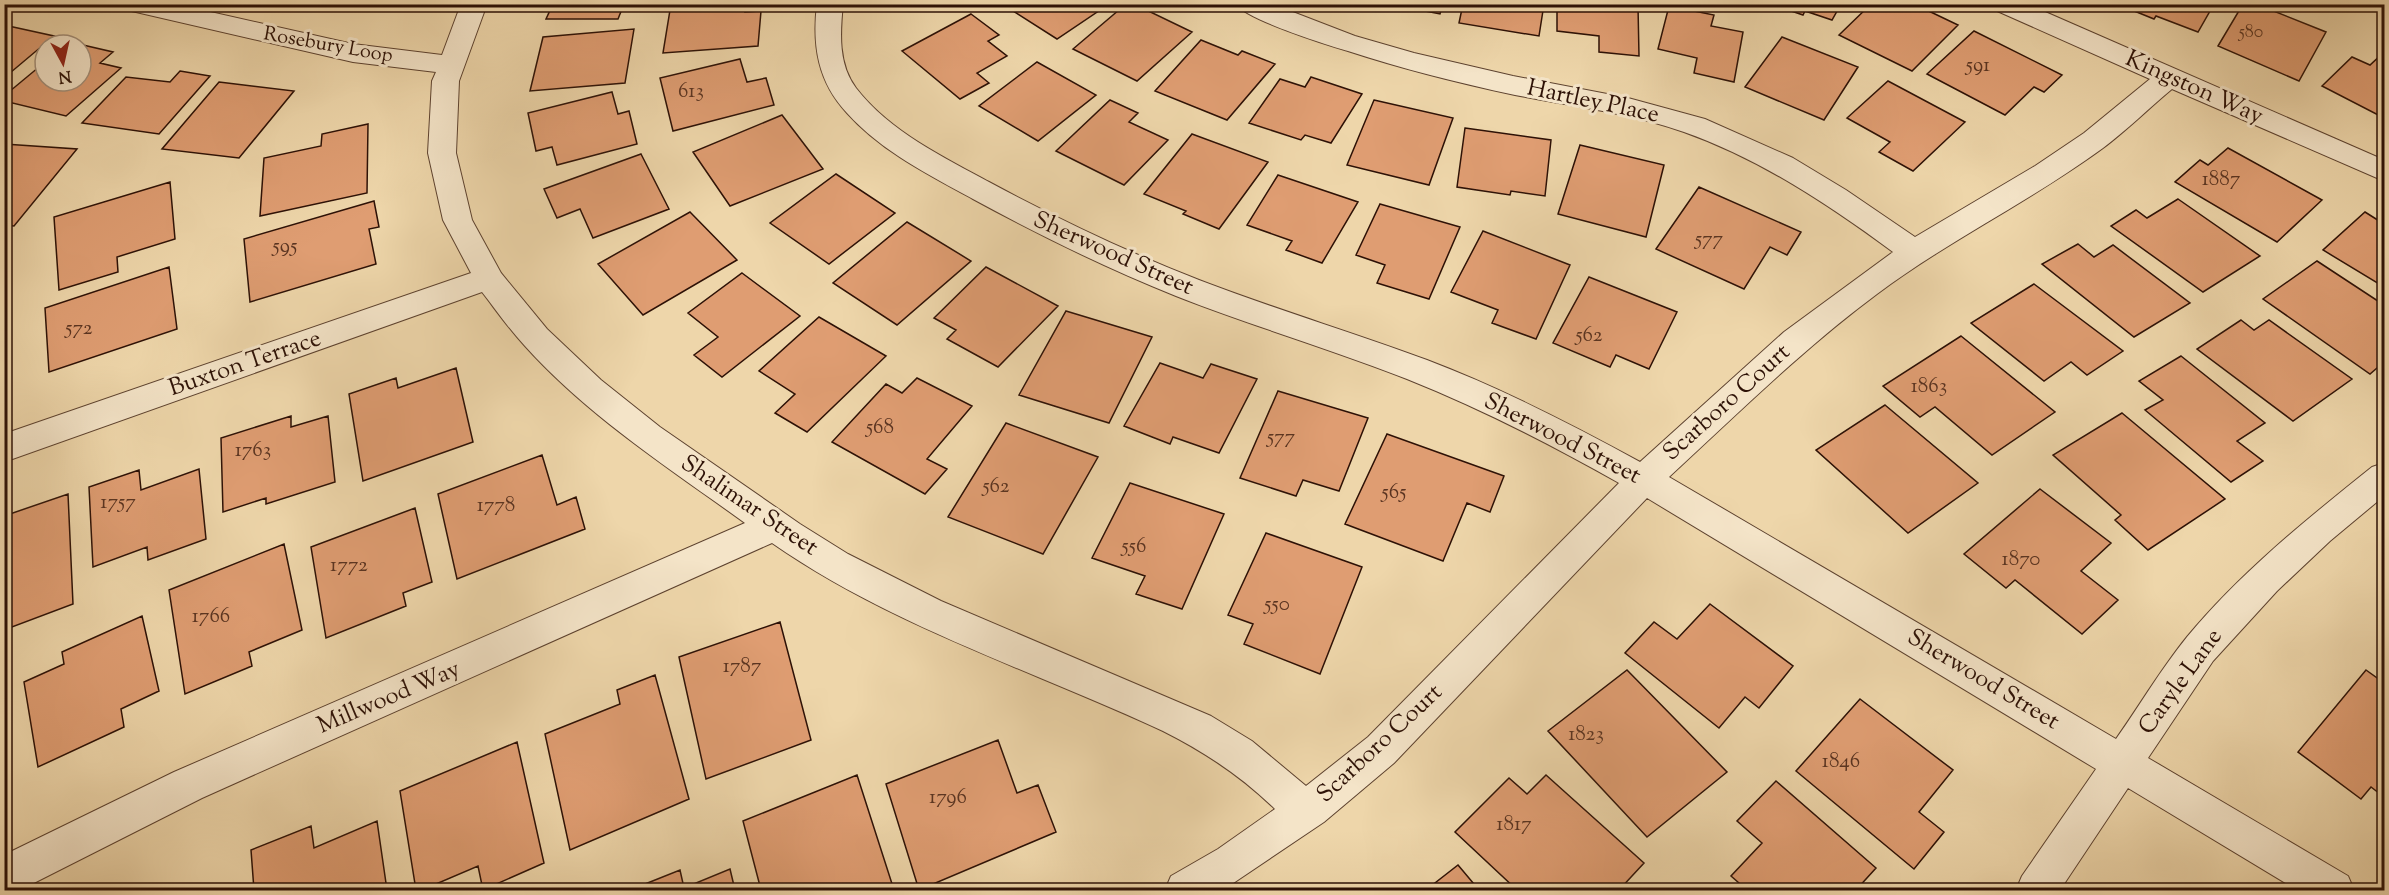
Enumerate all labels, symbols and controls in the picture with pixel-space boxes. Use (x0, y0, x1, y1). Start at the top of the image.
street label: Rosebury Loop (261, 20, 395, 72)
house number: 580 (2238, 20, 2263, 46)
north arrow (33, 33, 93, 93)
street label: Kingston Way (2120, 42, 2268, 134)
house number: 591 (1965, 51, 1990, 81)
text: N (57, 63, 73, 88)
street label: Hartley Place (1524, 71, 1662, 133)
house number: 613 (678, 77, 704, 107)
house number: 1887 (2202, 165, 2241, 195)
street label: Sherwood Street (1027, 203, 1199, 305)
house number: 577 (1694, 225, 1724, 255)
house number: 595 (272, 232, 297, 262)
house number: 572 (64, 314, 93, 344)
house number: 562 (1574, 321, 1603, 351)
street label: Buxton Terrace (164, 322, 326, 406)
street label: Scarboro Court (1656, 337, 1798, 469)
house number: 1863 (1911, 372, 1947, 402)
street label: Sherwood Street (1477, 385, 1647, 493)
house number: 568 (865, 413, 894, 443)
house number: 577 (1266, 423, 1296, 453)
house number: 1763 (235, 436, 271, 466)
street label: Shalimar Street (673, 447, 825, 565)
house number: 562 (981, 472, 1010, 502)
house number: 565 (1381, 478, 1406, 508)
house number: 1757 (100, 488, 136, 518)
house number: 1778 (477, 491, 515, 521)
house number: 556 (1121, 532, 1147, 562)
house number: 1870 (2002, 545, 2040, 575)
house number: 1772 (330, 551, 368, 581)
house number: 550 (1263, 590, 1290, 620)
house number: 1766 (192, 602, 230, 632)
street label: Sherwood Street (1900, 621, 2066, 739)
street label: Caryle Lane (2131, 622, 2231, 742)
house number: 1787 (723, 652, 762, 682)
street label: Millwood Way (312, 653, 466, 743)
street label: Scarboro Court (1310, 677, 1450, 811)
house number: 1823 (1568, 720, 1604, 750)
house number: 1846 (1822, 747, 1860, 777)
house number: 1796 (929, 783, 967, 813)
house number: 1817 (1496, 810, 1532, 840)

